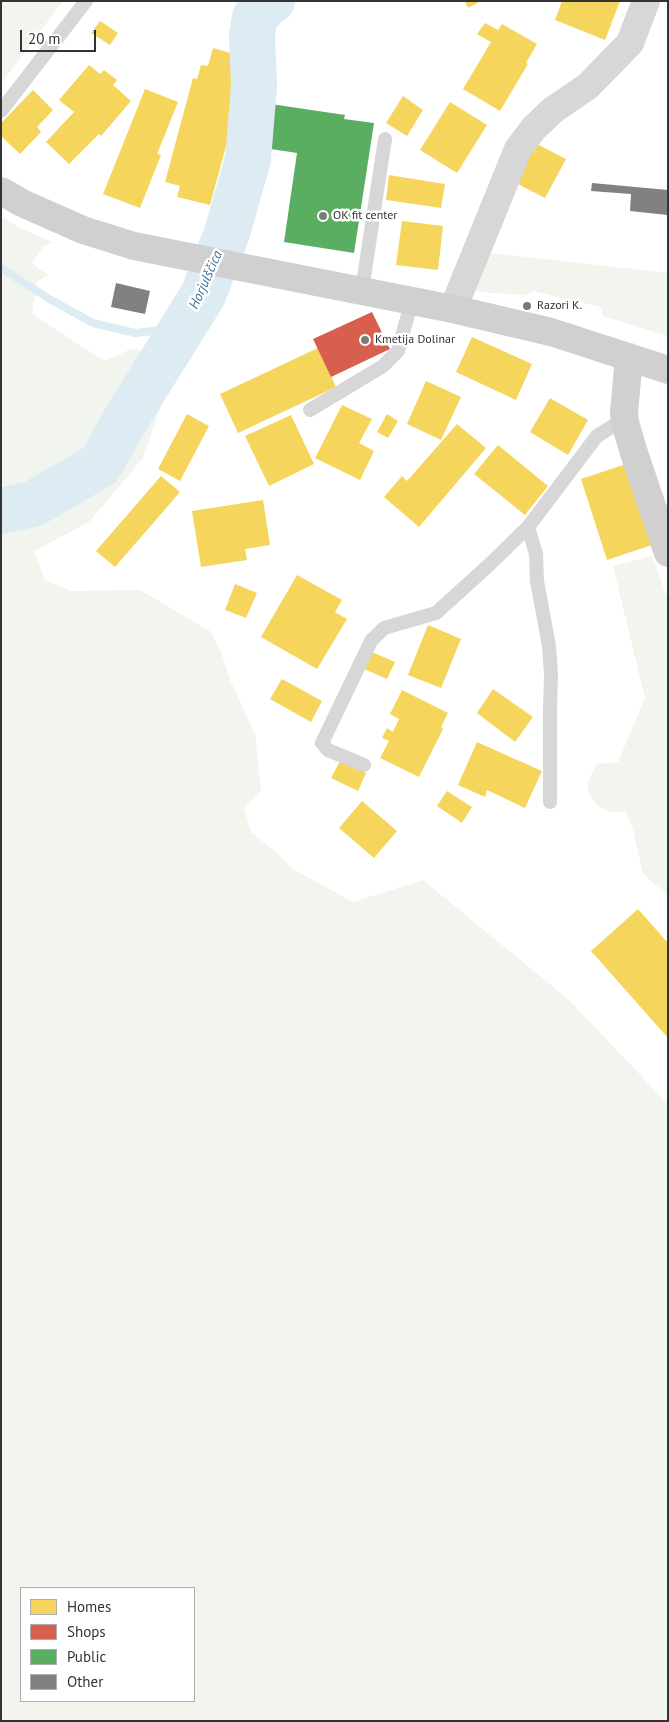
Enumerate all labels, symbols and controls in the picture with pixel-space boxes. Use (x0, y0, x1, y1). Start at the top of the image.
scale bar (22, 20, 99, 52)
text: 20 m (28, 29, 61, 48)
place label: OK fit center (333, 209, 397, 223)
marker: OK fit center (317, 210, 329, 222)
water label: Horjulščica (186, 248, 226, 312)
place label: Razori K. (537, 299, 582, 313)
marker: Razori K. (521, 300, 533, 312)
place label: Kmetija Dolinar (375, 333, 455, 347)
marker: Kmetija Dolinar (359, 334, 371, 346)
legend (20, 1587, 195, 1702)
text: Homes (67, 1597, 111, 1616)
text: Shops (67, 1622, 106, 1641)
text: Public (67, 1647, 106, 1666)
text: Other (67, 1672, 103, 1691)

